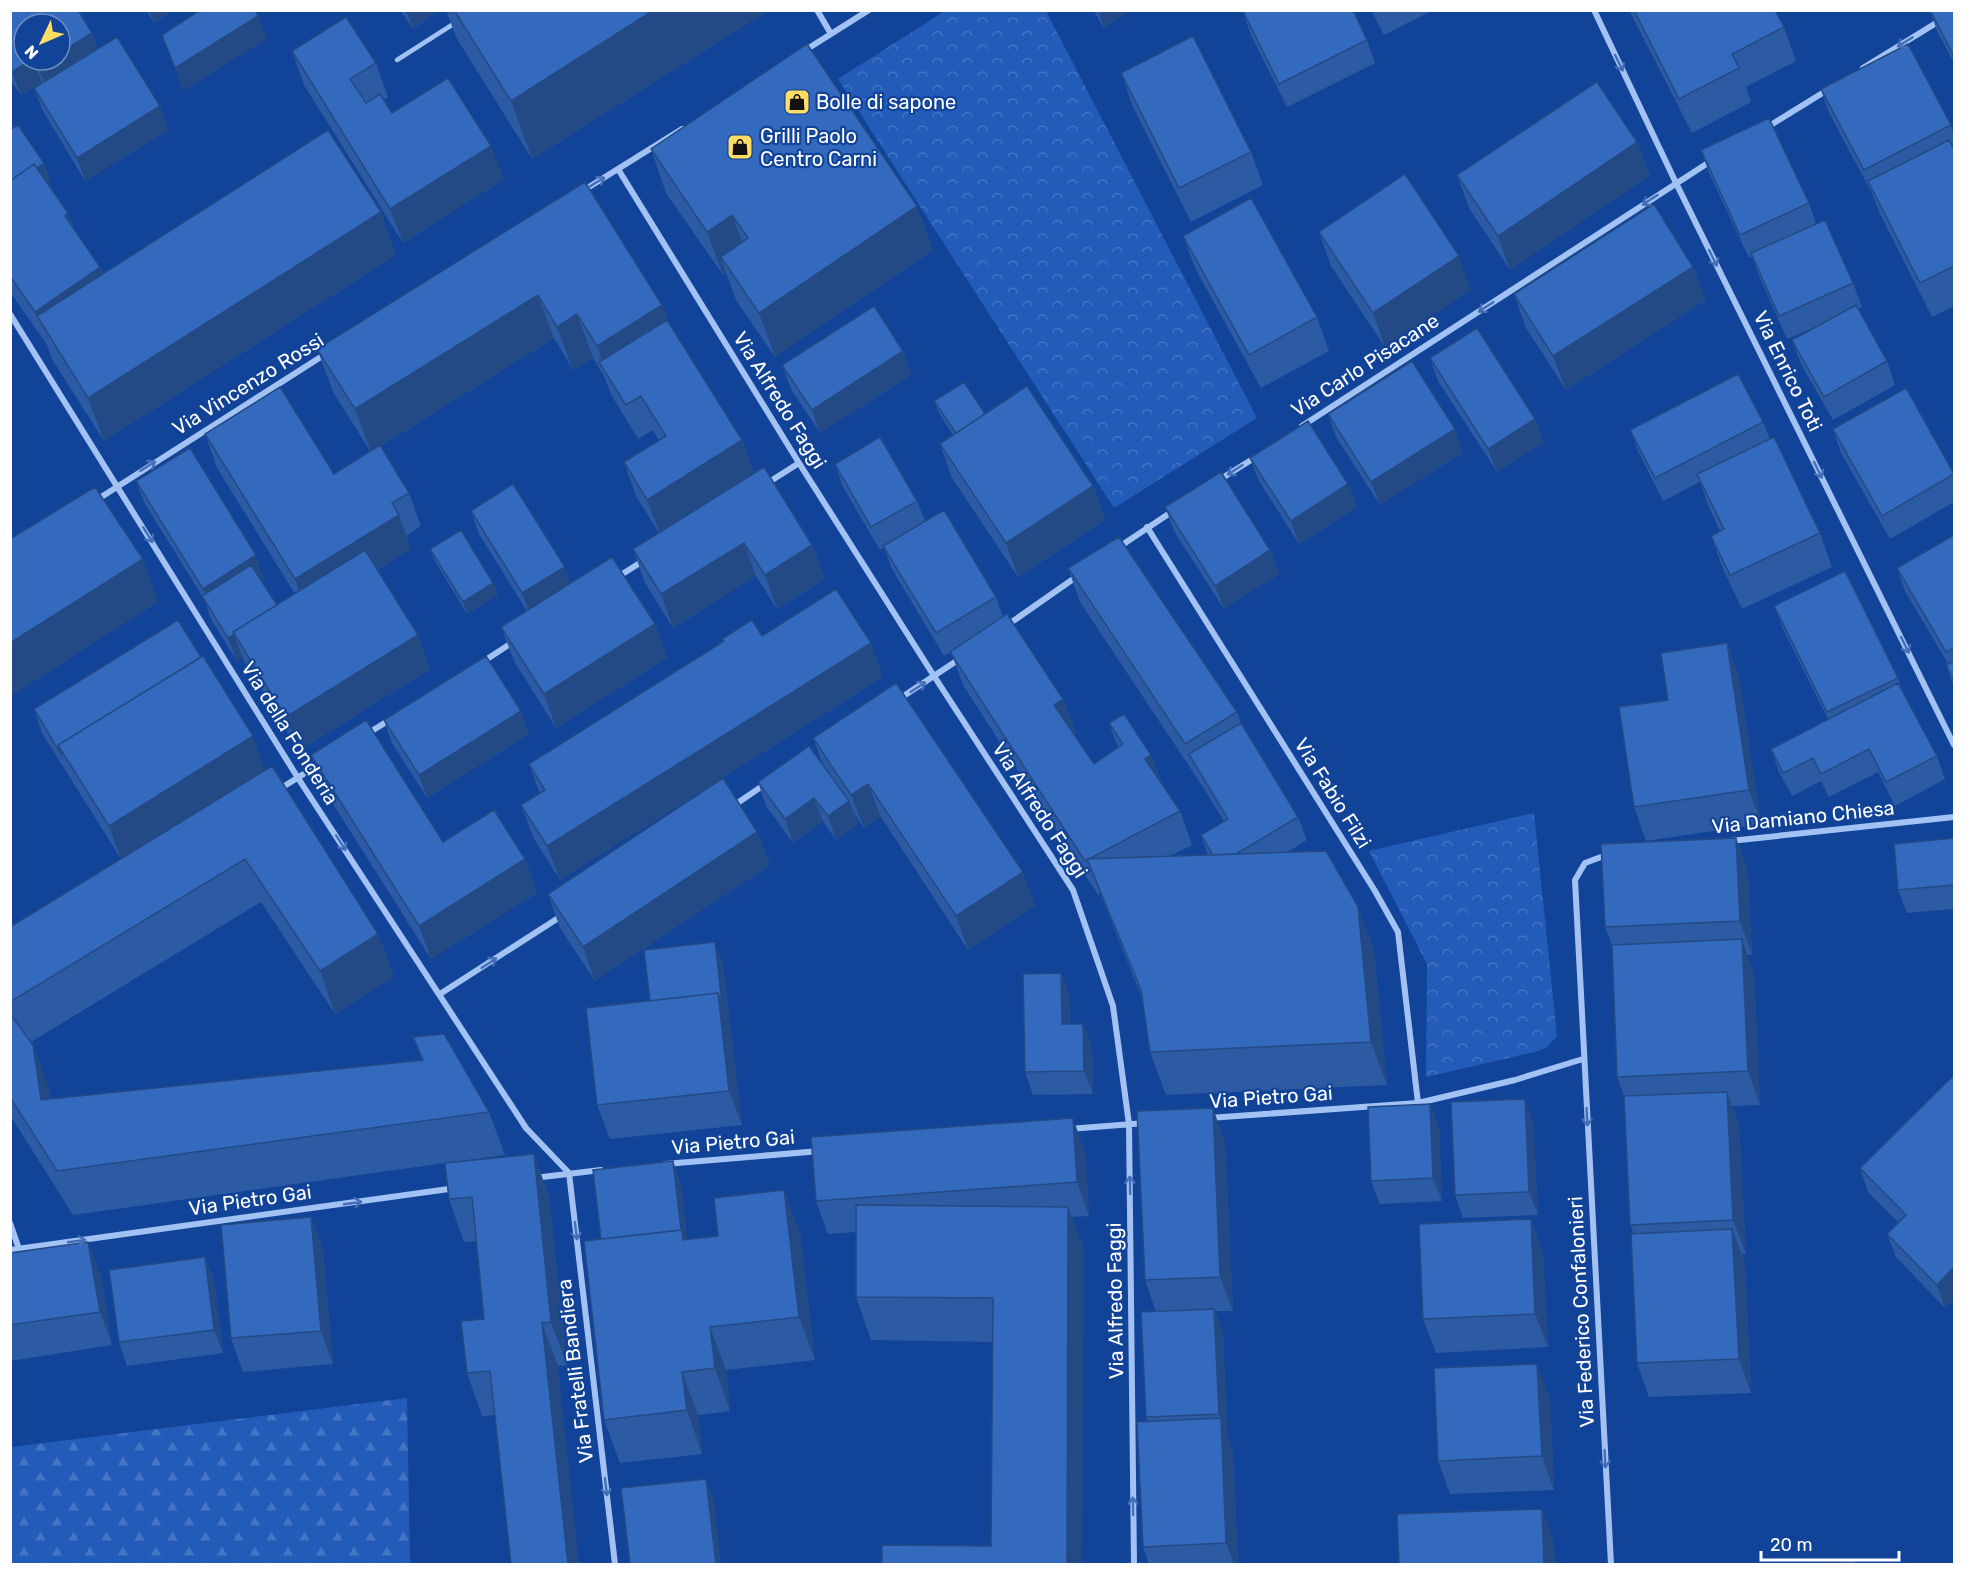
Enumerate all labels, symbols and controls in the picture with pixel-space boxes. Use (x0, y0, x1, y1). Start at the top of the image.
north arrow (12, 12, 72, 72)
one-way arrow (1897, 37, 1914, 49)
text: N (21, 41, 42, 63)
one-way arrow (1613, 54, 1625, 72)
shop icon: Bolle di sapone (782, 87, 812, 117)
place label: Bolle di sapone (816, 90, 956, 114)
place label: Grilli Paolo Centro Carni (760, 124, 877, 171)
shop icon: Grilli Paolo Centro Carni (725, 132, 755, 162)
one-way arrow (588, 176, 605, 188)
one-way arrow (1642, 194, 1658, 206)
one-way arrow (1708, 248, 1719, 266)
one-way arrow (1478, 301, 1495, 313)
street label: Via Enrico Toti (1748, 307, 1828, 435)
street label: Via Carlo Pisacane (1287, 308, 1443, 422)
street label: Via Alfredo Faggi (728, 327, 832, 473)
street label: Via Vincenzo Rossi (168, 328, 328, 440)
one-way arrow (139, 460, 156, 472)
one-way arrow (1813, 461, 1825, 479)
one-way arrow (1227, 464, 1243, 476)
one-way arrow (142, 527, 155, 544)
one-way arrow (1899, 635, 1911, 653)
street label: Via della Fonderia (236, 657, 344, 809)
one-way arrow (909, 680, 926, 693)
street label: Via Fabio Filzi (1290, 733, 1376, 853)
street label: Via Alfredo Faggi (987, 738, 1093, 882)
street label: Via Damiano Chiesa (1710, 795, 1896, 839)
one-way arrow (335, 834, 347, 851)
one-way arrow (480, 956, 497, 968)
street label: Via Pietro Gai (1208, 1081, 1334, 1113)
one-way arrow (1581, 1107, 1592, 1127)
street label: Via Pietro Gai (670, 1125, 796, 1159)
one-way arrow (1124, 1176, 1136, 1196)
street label: Via Pietro Gai (187, 1180, 313, 1220)
street label: Via Federico Confalonieri (1563, 1196, 1599, 1428)
one-way arrow (343, 1197, 362, 1208)
one-way arrow (571, 1220, 582, 1240)
street label: Via Alfredo Faggi (1102, 1222, 1128, 1380)
one-way arrow (66, 1235, 86, 1246)
street label: Via Fratelli Bandiera (552, 1278, 598, 1464)
one-way arrow (1599, 1448, 1610, 1468)
one-way arrow (600, 1477, 611, 1497)
one-way arrow (1128, 1497, 1139, 1517)
scale bar (1761, 1524, 1899, 1562)
text: 20 m (1770, 1534, 1812, 1556)

